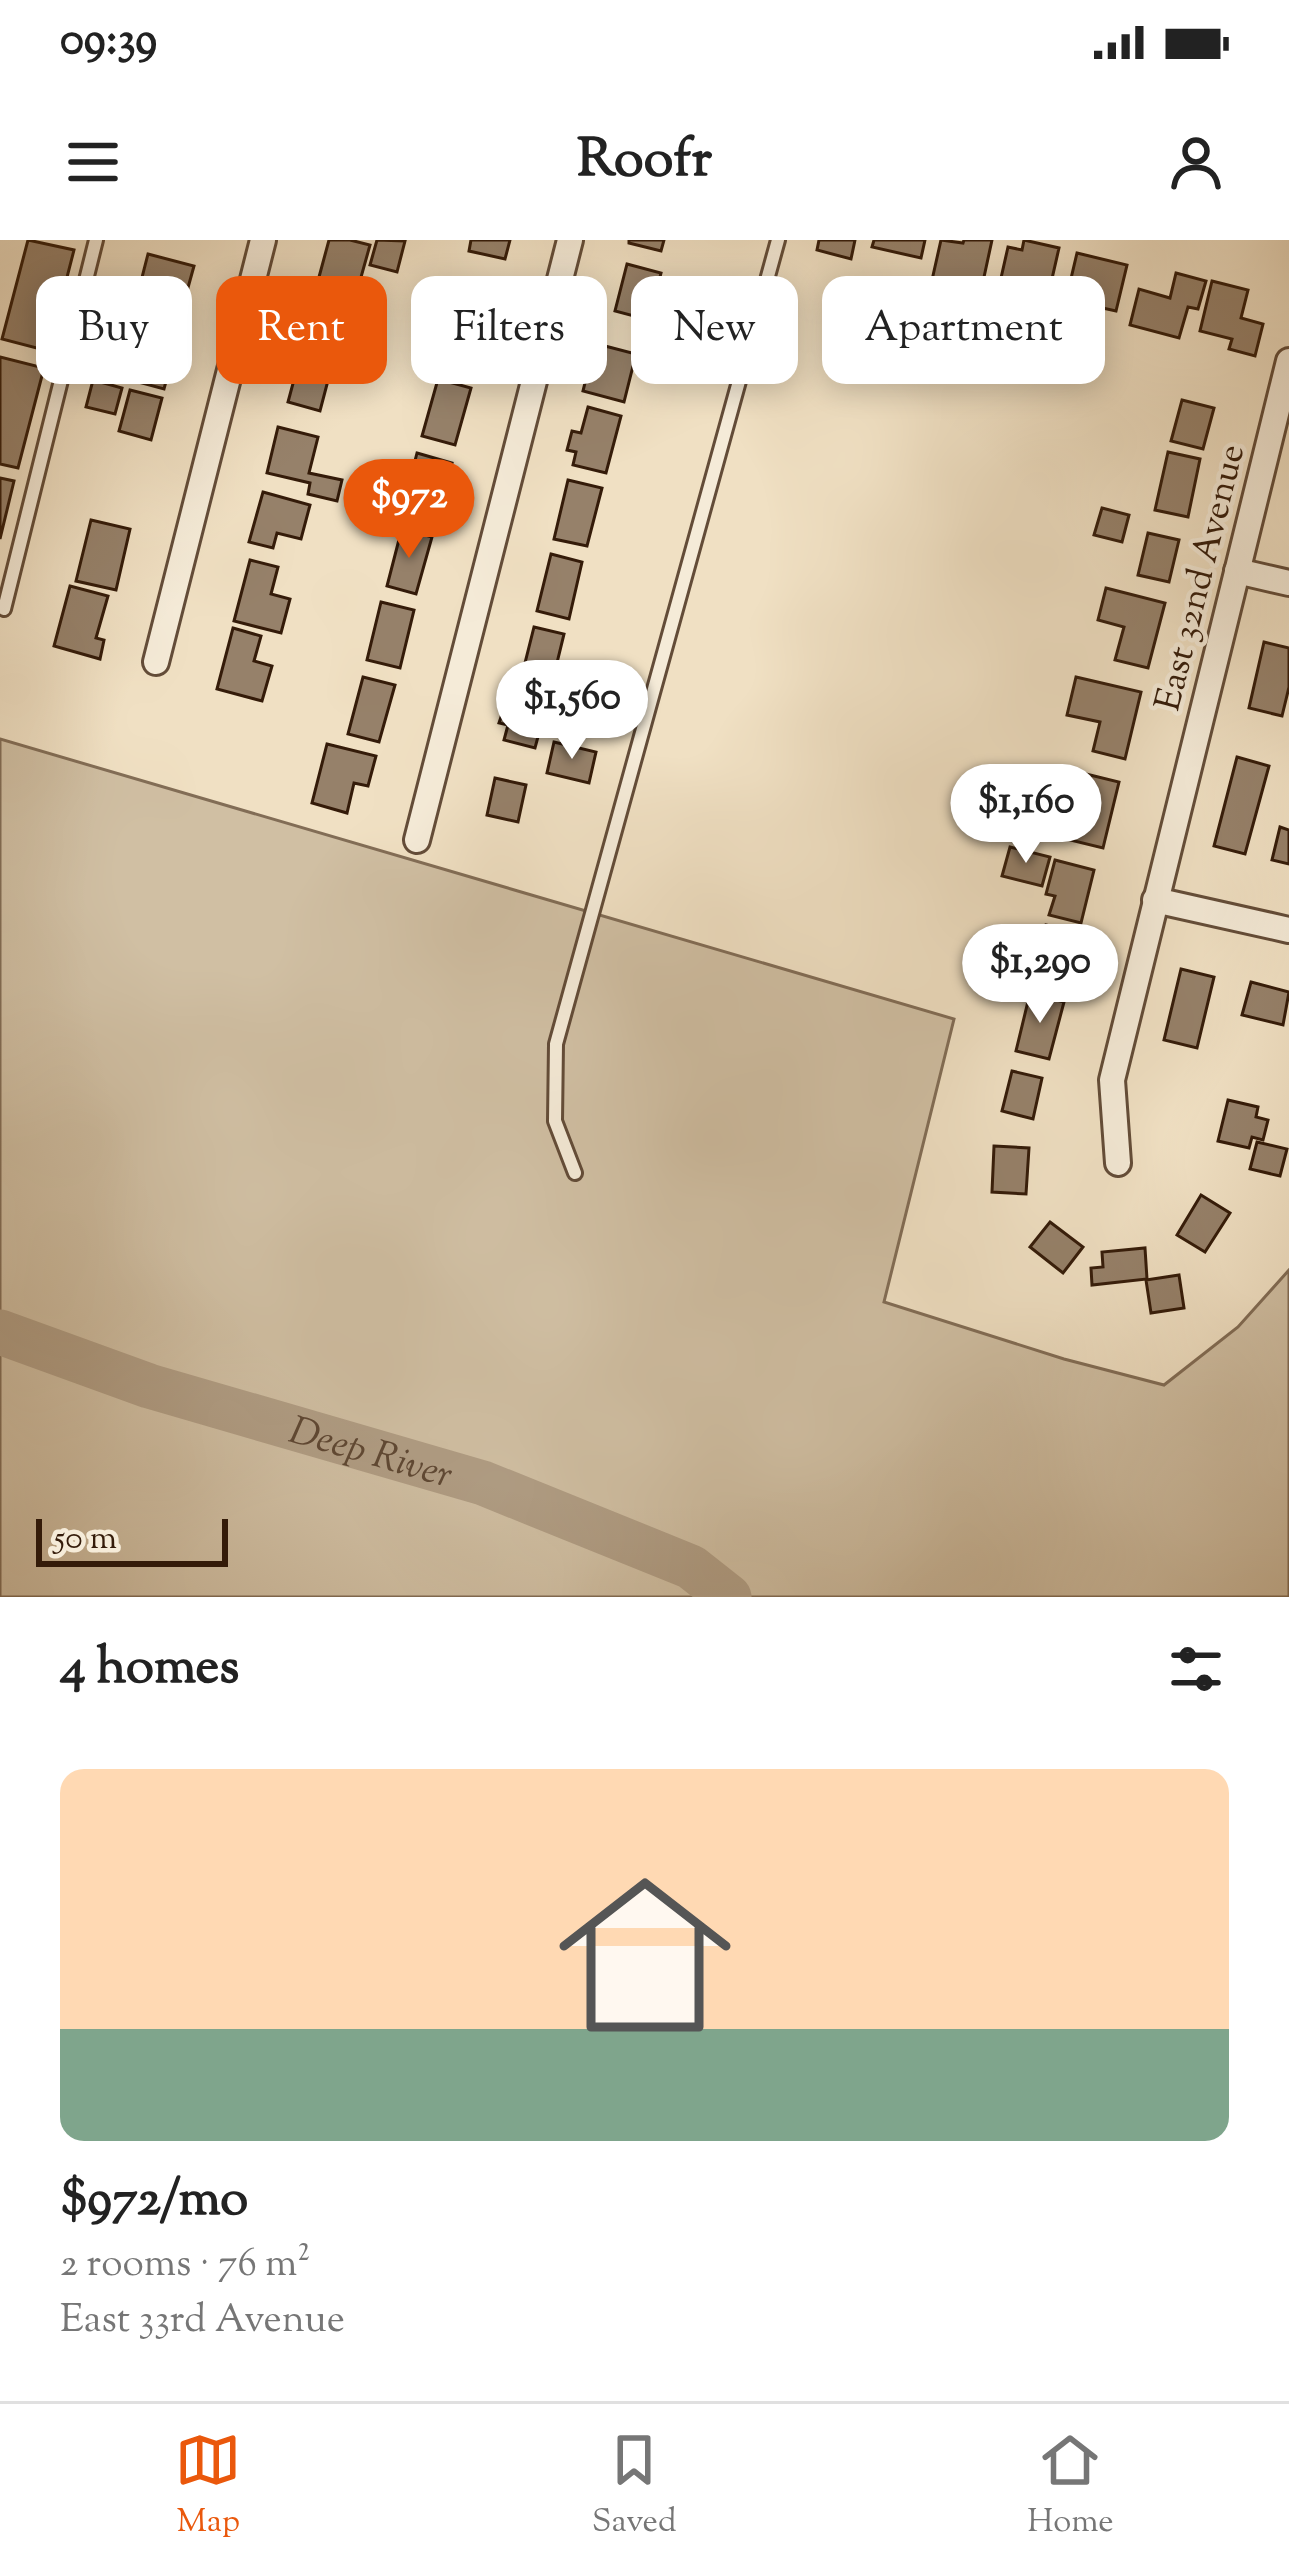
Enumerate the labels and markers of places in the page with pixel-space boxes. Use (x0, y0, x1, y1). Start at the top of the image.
pin: $972 (338, 459, 480, 561)
pin: $1,560 (474, 660, 670, 762)
pin: $1,160 (928, 764, 1124, 866)
pin: $1,290 (942, 924, 1138, 1026)

